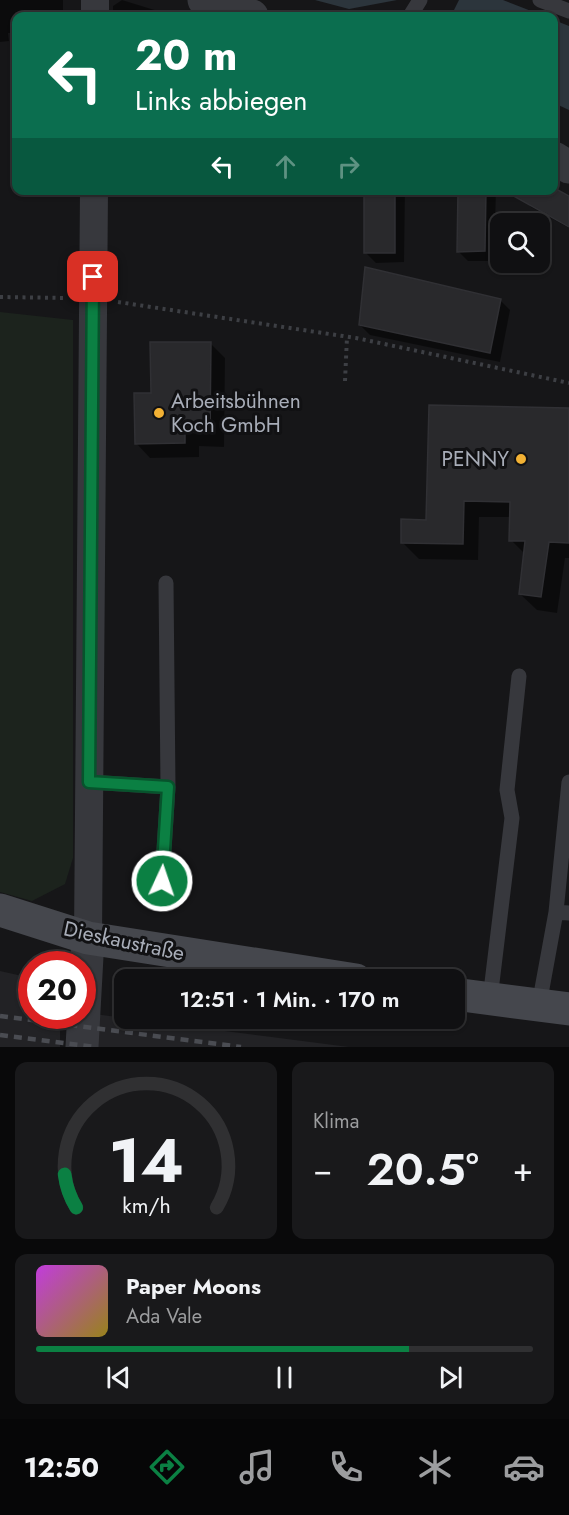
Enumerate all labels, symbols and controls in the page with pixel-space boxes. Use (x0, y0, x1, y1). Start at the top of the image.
text: 20 m (135, 25, 237, 86)
icon: left (36, 36, 114, 114)
text: Links abbiegen (135, 81, 307, 120)
icon: left (206, 150, 239, 183)
icon: ahead (269, 150, 302, 183)
icon: right (332, 150, 365, 183)
map controls (490, 213, 550, 273)
button: search (490, 213, 550, 273)
pin (67, 251, 118, 302)
icon: arrive (76, 260, 109, 293)
place label: Arbeitsbühnen Koch GmbH (171, 386, 301, 440)
marker: Arbeitsbühnen Koch GmbH (152, 406, 166, 420)
place label: PENNY (442, 444, 509, 474)
marker: PENNY (514, 452, 528, 466)
position arrow (130, 849, 194, 913)
street label: Dieskaustraße (61, 914, 187, 968)
speed limit sign: 20 (18, 951, 96, 1029)
text: 12:51 · 1 Min. · 170 m (180, 983, 399, 1015)
text: Klima (313, 1107, 359, 1136)
text: 14 (108, 1115, 184, 1205)
text: 20.5° (366, 1137, 479, 1202)
text: − (313, 1146, 332, 1193)
text: + (513, 1146, 533, 1193)
text: km/h (122, 1190, 170, 1221)
text: Paper Moons (126, 1270, 261, 1302)
text: Ada Vale (126, 1302, 202, 1331)
icon: previous (102, 1361, 135, 1394)
icon: pause (268, 1361, 301, 1394)
icon: next (434, 1361, 467, 1394)
icon: directions (146, 1446, 188, 1488)
icon: music (236, 1446, 278, 1488)
icon: phone (325, 1446, 367, 1488)
icon: climate (414, 1446, 456, 1488)
icon: car (503, 1446, 545, 1488)
text: 12:50 (24, 1448, 99, 1487)

